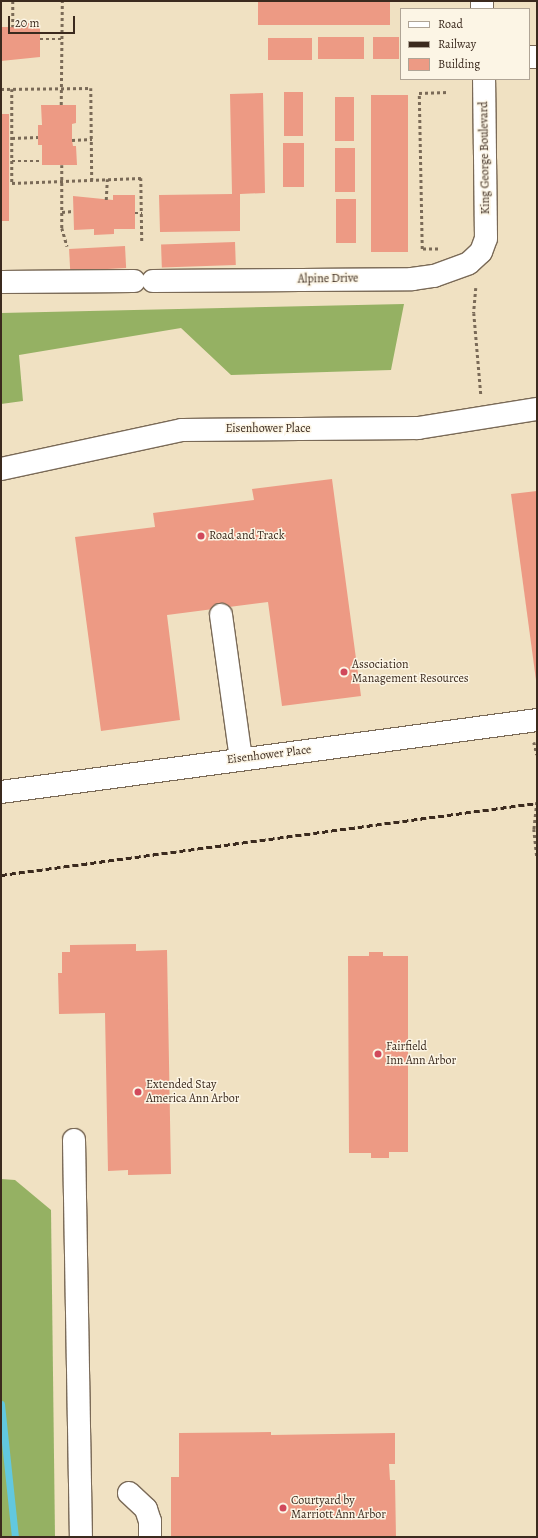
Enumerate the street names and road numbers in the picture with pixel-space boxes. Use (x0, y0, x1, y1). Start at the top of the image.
street label: King George Boulevard (477, 101, 493, 215)
street label: Alpine Drive (298, 271, 358, 287)
street label: Eisenhower Place (225, 422, 311, 436)
street label: Eisenhower Place (226, 743, 312, 767)

